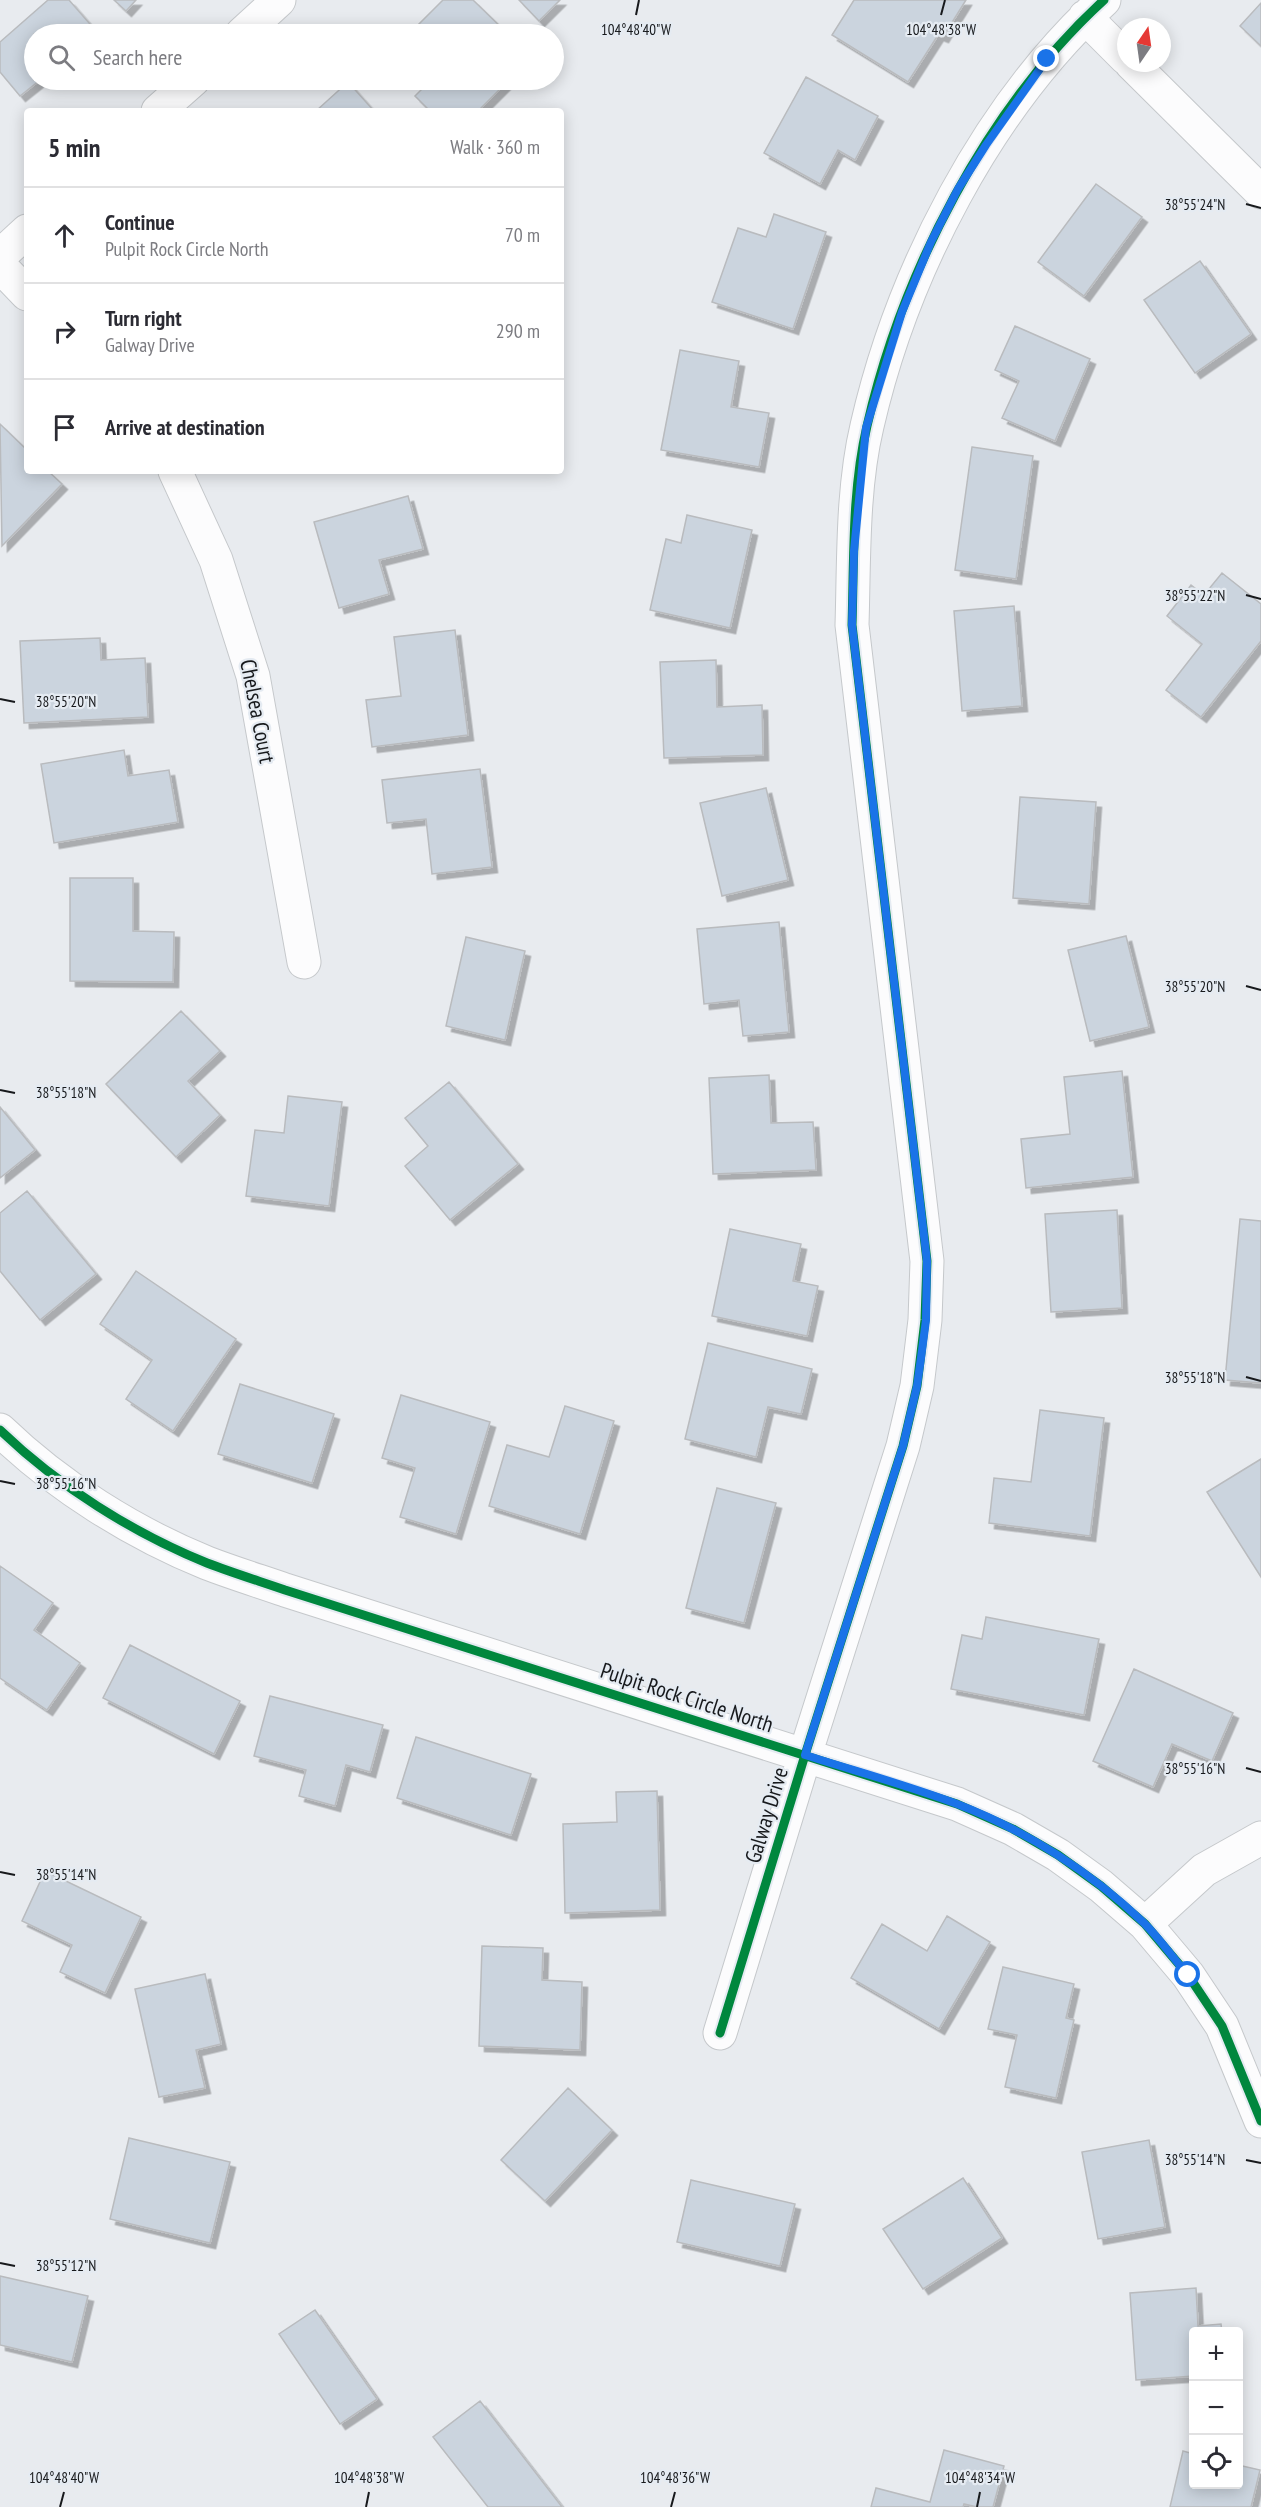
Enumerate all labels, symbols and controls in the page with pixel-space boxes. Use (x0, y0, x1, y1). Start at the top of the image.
north arrow (1117, 18, 1171, 72)
text: 104°48'40"W (601, 20, 671, 39)
text: 104°48'38"W (906, 20, 976, 39)
search box (24, 24, 564, 90)
icon: search (45, 41, 78, 74)
text: Search here (93, 43, 182, 71)
route end (1033, 45, 1059, 71)
text: 5 min (48, 131, 101, 164)
text: Walk · 360 m (450, 134, 540, 160)
text: 38°55'24"N (1165, 195, 1225, 214)
text: Continue (105, 208, 175, 236)
icon: ahead (48, 219, 81, 252)
text: 70 m (505, 222, 540, 248)
text: Pulpit Rock Circle North (105, 236, 269, 262)
text: Turn right (105, 304, 182, 332)
icon: right (48, 315, 81, 348)
text: 290 m (496, 318, 540, 344)
text: Galway Drive (105, 332, 195, 358)
icon: arrive (48, 411, 81, 444)
text: Arrive at destination (105, 413, 265, 441)
text: 38°55'22"N (1165, 586, 1225, 605)
street label: Chelsea Court (234, 657, 282, 765)
text: 38°55'20"N (36, 692, 96, 711)
text: 38°55'20"N (1165, 977, 1225, 996)
text: 38°55'18"N (36, 1083, 96, 1102)
text: 38°55'18"N (1165, 1368, 1225, 1387)
text: 38°55'16"N (36, 1474, 96, 1493)
street label: Pulpit Rock Circle North (597, 1656, 777, 1738)
text: 38°55'16"N (1165, 1759, 1225, 1778)
street label: Galway Drive (738, 1764, 794, 1866)
text: 38°55'14"N (36, 1865, 96, 1884)
route start (1174, 1961, 1200, 1987)
text: 38°55'14"N (1165, 2150, 1225, 2169)
text: 38°55'12"N (36, 2256, 96, 2275)
map controls (1189, 2327, 1243, 2489)
button: + (1189, 2327, 1243, 2381)
button: − (1189, 2381, 1243, 2435)
button: locate (1189, 2435, 1243, 2489)
text: 104°48'40"W (29, 2468, 99, 2487)
text: 104°48'38"W (334, 2468, 404, 2487)
text: 104°48'36"W (640, 2468, 710, 2487)
text: 104°48'34"W (945, 2468, 1015, 2487)

